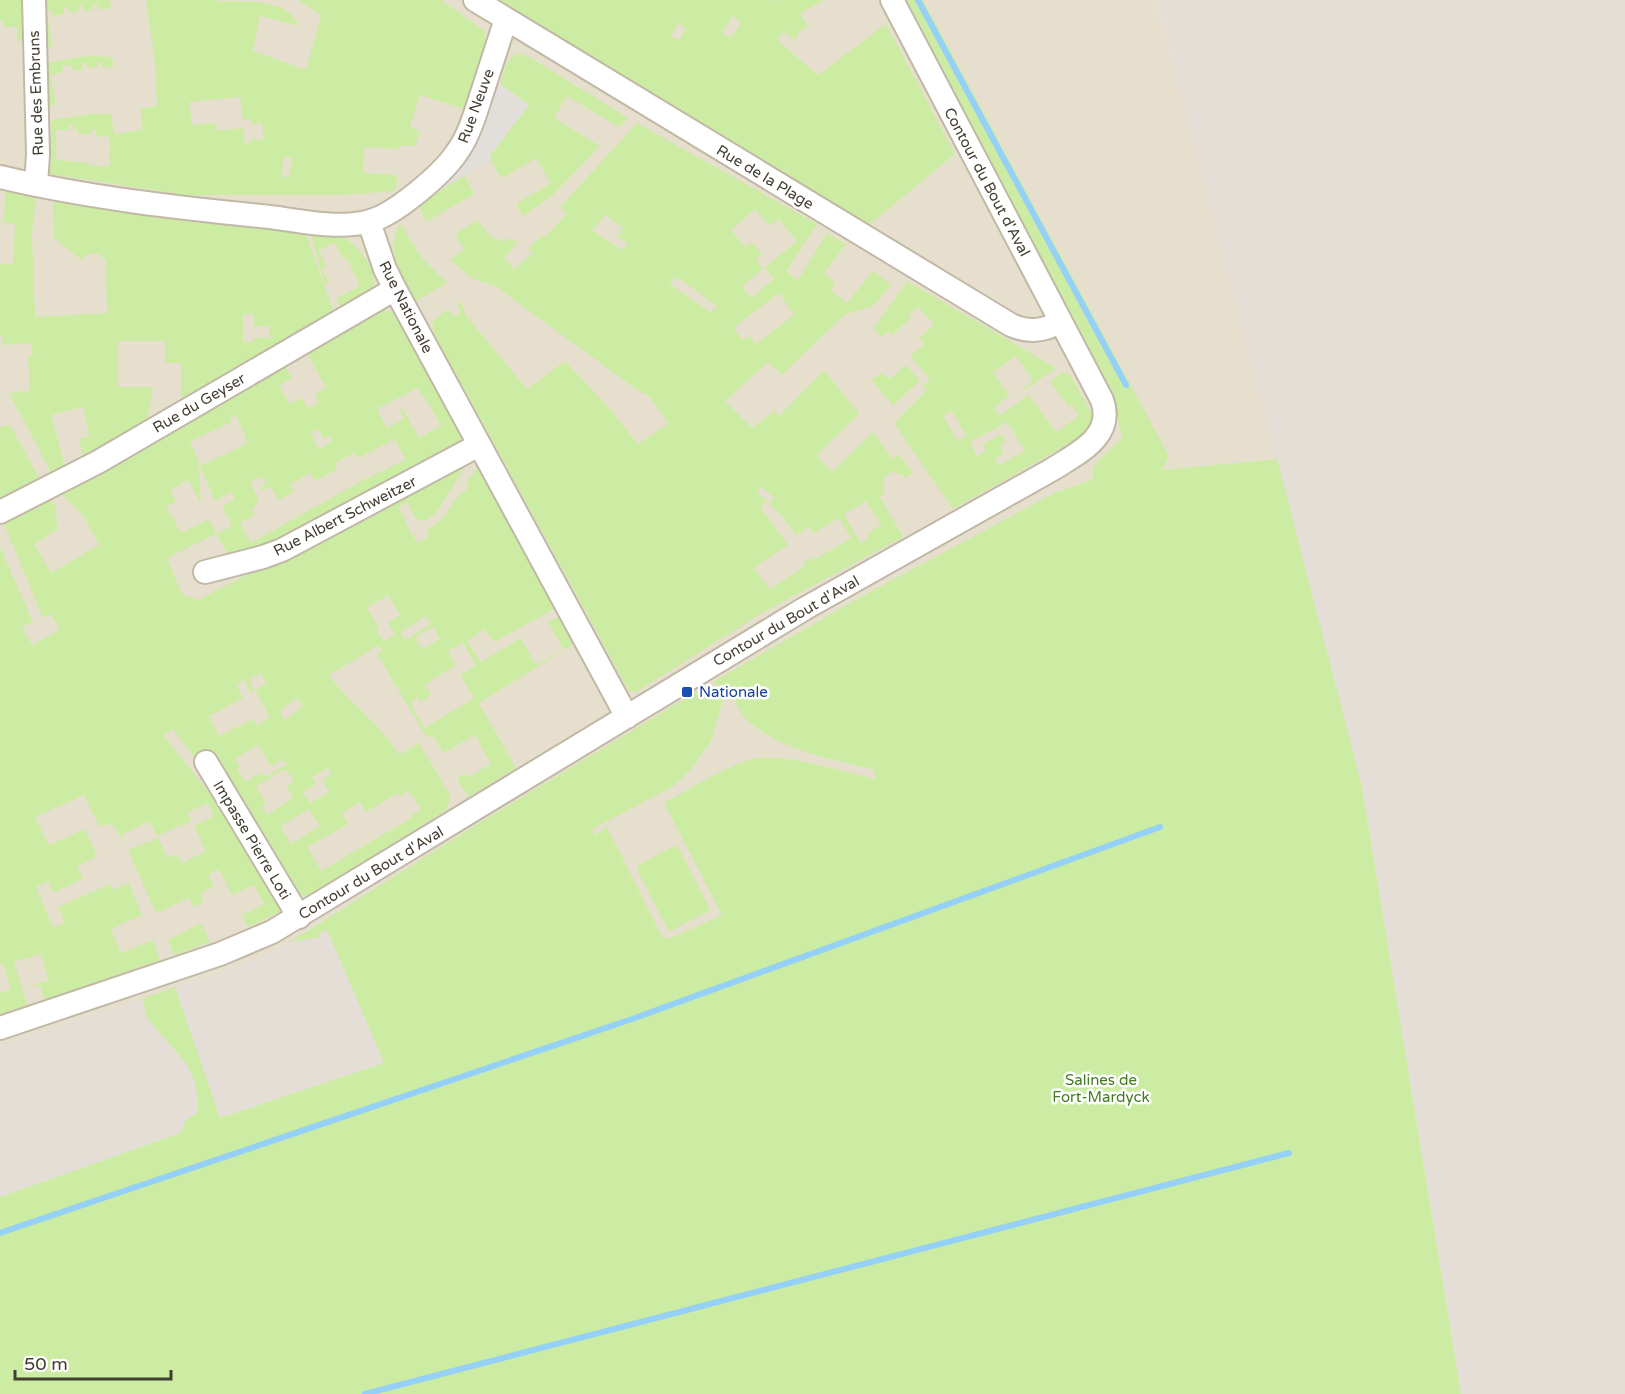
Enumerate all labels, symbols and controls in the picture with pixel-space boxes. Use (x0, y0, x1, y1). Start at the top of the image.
street label: Rue des Embruns (25, 30, 47, 156)
street label: Rue Neuve (454, 66, 498, 146)
street label: Contour du Bout d'Aval (940, 105, 1034, 259)
street label: Rue de la Plage (713, 141, 817, 213)
street label: Rue Nationale (375, 258, 437, 356)
street label: Rue du Geyser (149, 369, 249, 437)
street label: Rue Albert Schweitzer (271, 472, 420, 560)
street label: Contour du Bout d'Aval (710, 572, 862, 670)
place label: Nationale (699, 683, 768, 701)
marker: Nationale (680, 685, 694, 699)
street label: Impasse Pierre Loti (209, 777, 295, 903)
street label: Contour du Bout d'Aval (295, 823, 447, 923)
park label: Salines de Fort-Mardyck (1052, 1071, 1150, 1106)
scale bar (15, 1343, 171, 1381)
text: 50 m (24, 1353, 68, 1375)

